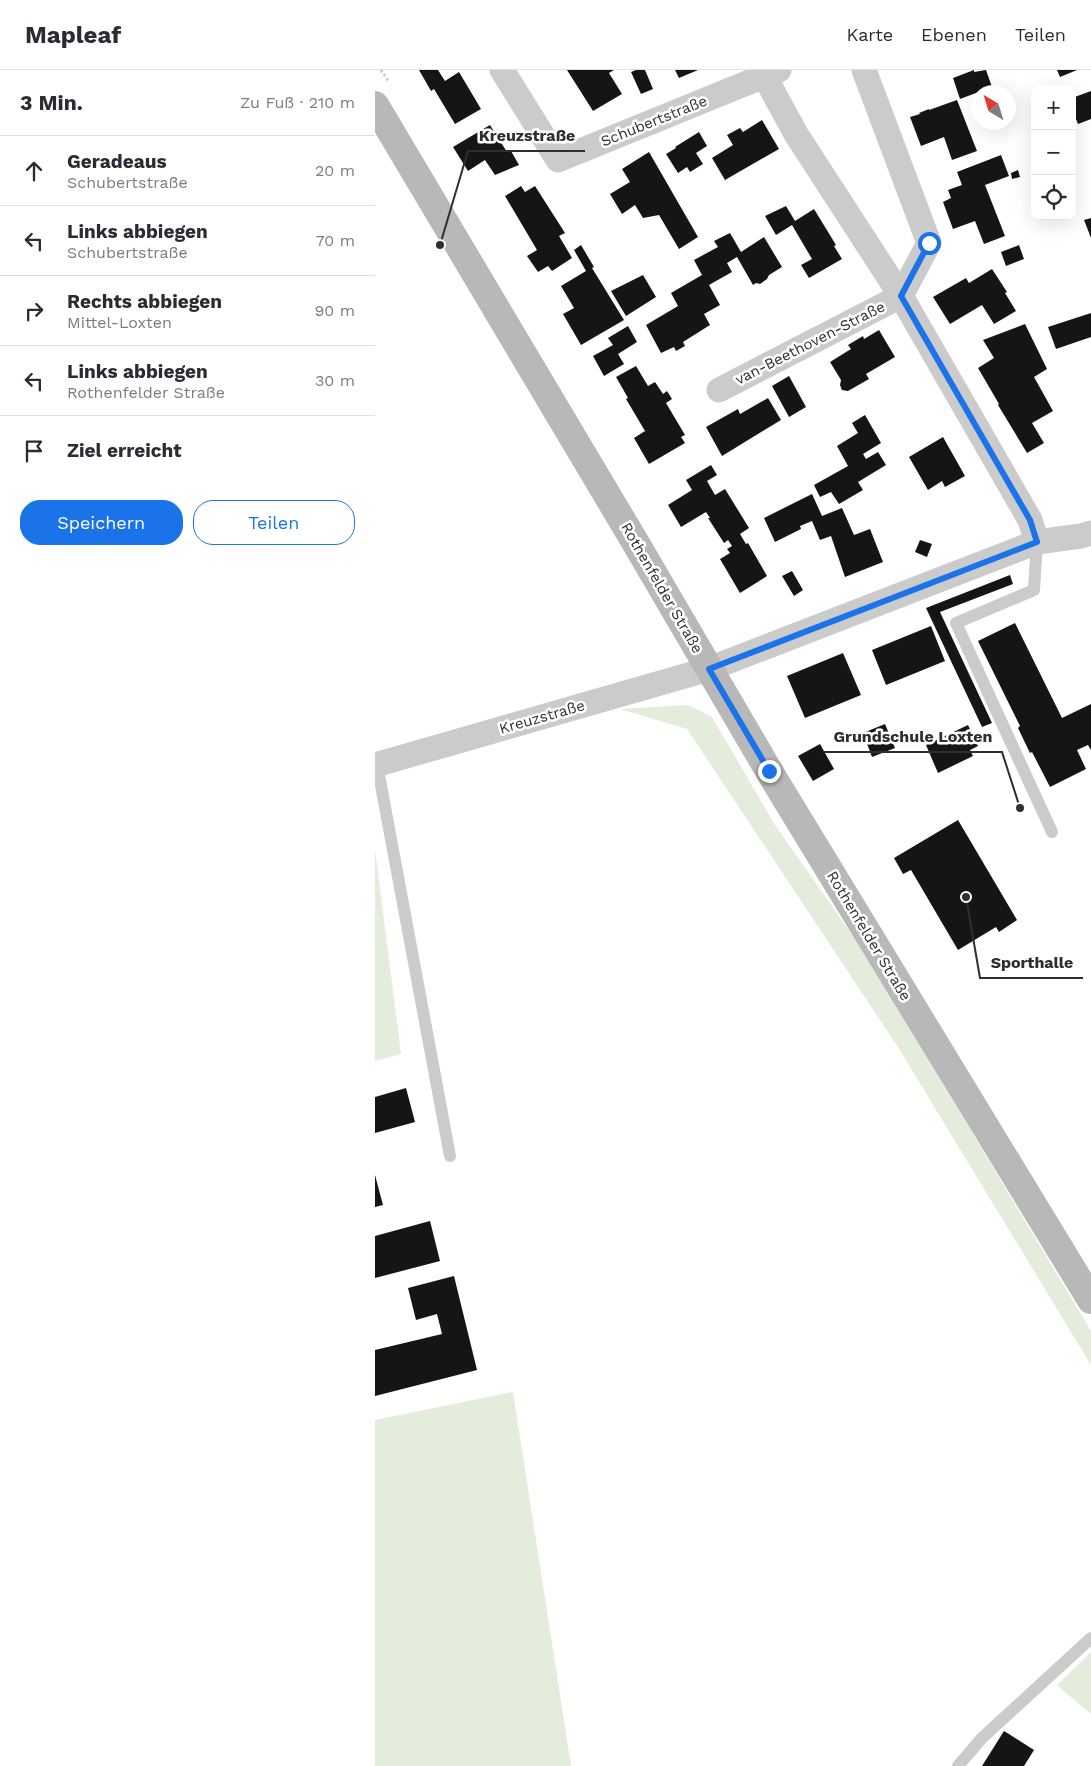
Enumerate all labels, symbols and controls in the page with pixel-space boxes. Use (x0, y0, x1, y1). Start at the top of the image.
text: Mapleaf (25, 21, 121, 49)
text: Karte (847, 24, 893, 45)
text: Ebenen (921, 24, 987, 45)
text: Teilen (1015, 24, 1066, 45)
north arrow (971, 85, 1016, 130)
map controls (1031, 85, 1076, 220)
button: + (1031, 85, 1076, 130)
text: 3 Min. (20, 90, 83, 115)
street label: Schubertstraße (598, 91, 710, 151)
text: Zu Fuß · 210 m (240, 93, 355, 112)
callout: Kreuzstraße (468, 120, 585, 151)
text: Kreuzstraße (479, 126, 575, 145)
button: − (1031, 130, 1076, 175)
text: Geradeaus (67, 150, 167, 173)
icon: ahead (20, 157, 48, 185)
text: 20 m (315, 161, 355, 180)
text: Schubertstraße (67, 173, 188, 192)
button: locate (1031, 175, 1076, 220)
text: Links abbiegen (67, 220, 208, 243)
icon: left (20, 227, 48, 255)
text: 70 m (316, 231, 355, 250)
route start (918, 232, 941, 255)
text: Schubertstraße (67, 243, 188, 262)
text: Rechts abbiegen (67, 290, 222, 313)
icon: right (20, 297, 48, 325)
street label: van-Beethoven-Straße (732, 297, 888, 389)
text: 90 m (314, 301, 355, 320)
text: Mittel-Loxten (67, 313, 172, 332)
text: Links abbiegen (67, 360, 208, 383)
icon: left (20, 367, 48, 395)
text: 30 m (315, 371, 355, 390)
text: Rothenfelder Straße (67, 383, 225, 402)
icon: arrive (20, 437, 48, 465)
text: Ziel erreicht (67, 439, 182, 462)
button: Speichern (20, 500, 183, 545)
button: Teilen (193, 500, 355, 545)
street label: Rothenfelder Straße (617, 519, 707, 657)
street label: Kreuzstraße (497, 696, 587, 738)
callout: Grundschule Loxten (823, 721, 1002, 752)
text: Grundschule Loxten (833, 727, 993, 746)
route end (758, 760, 781, 783)
street label: Rothenfelder Straße (823, 868, 915, 1004)
callout: Sporthalle (980, 947, 1083, 978)
text: Sporthalle (991, 953, 1073, 972)

